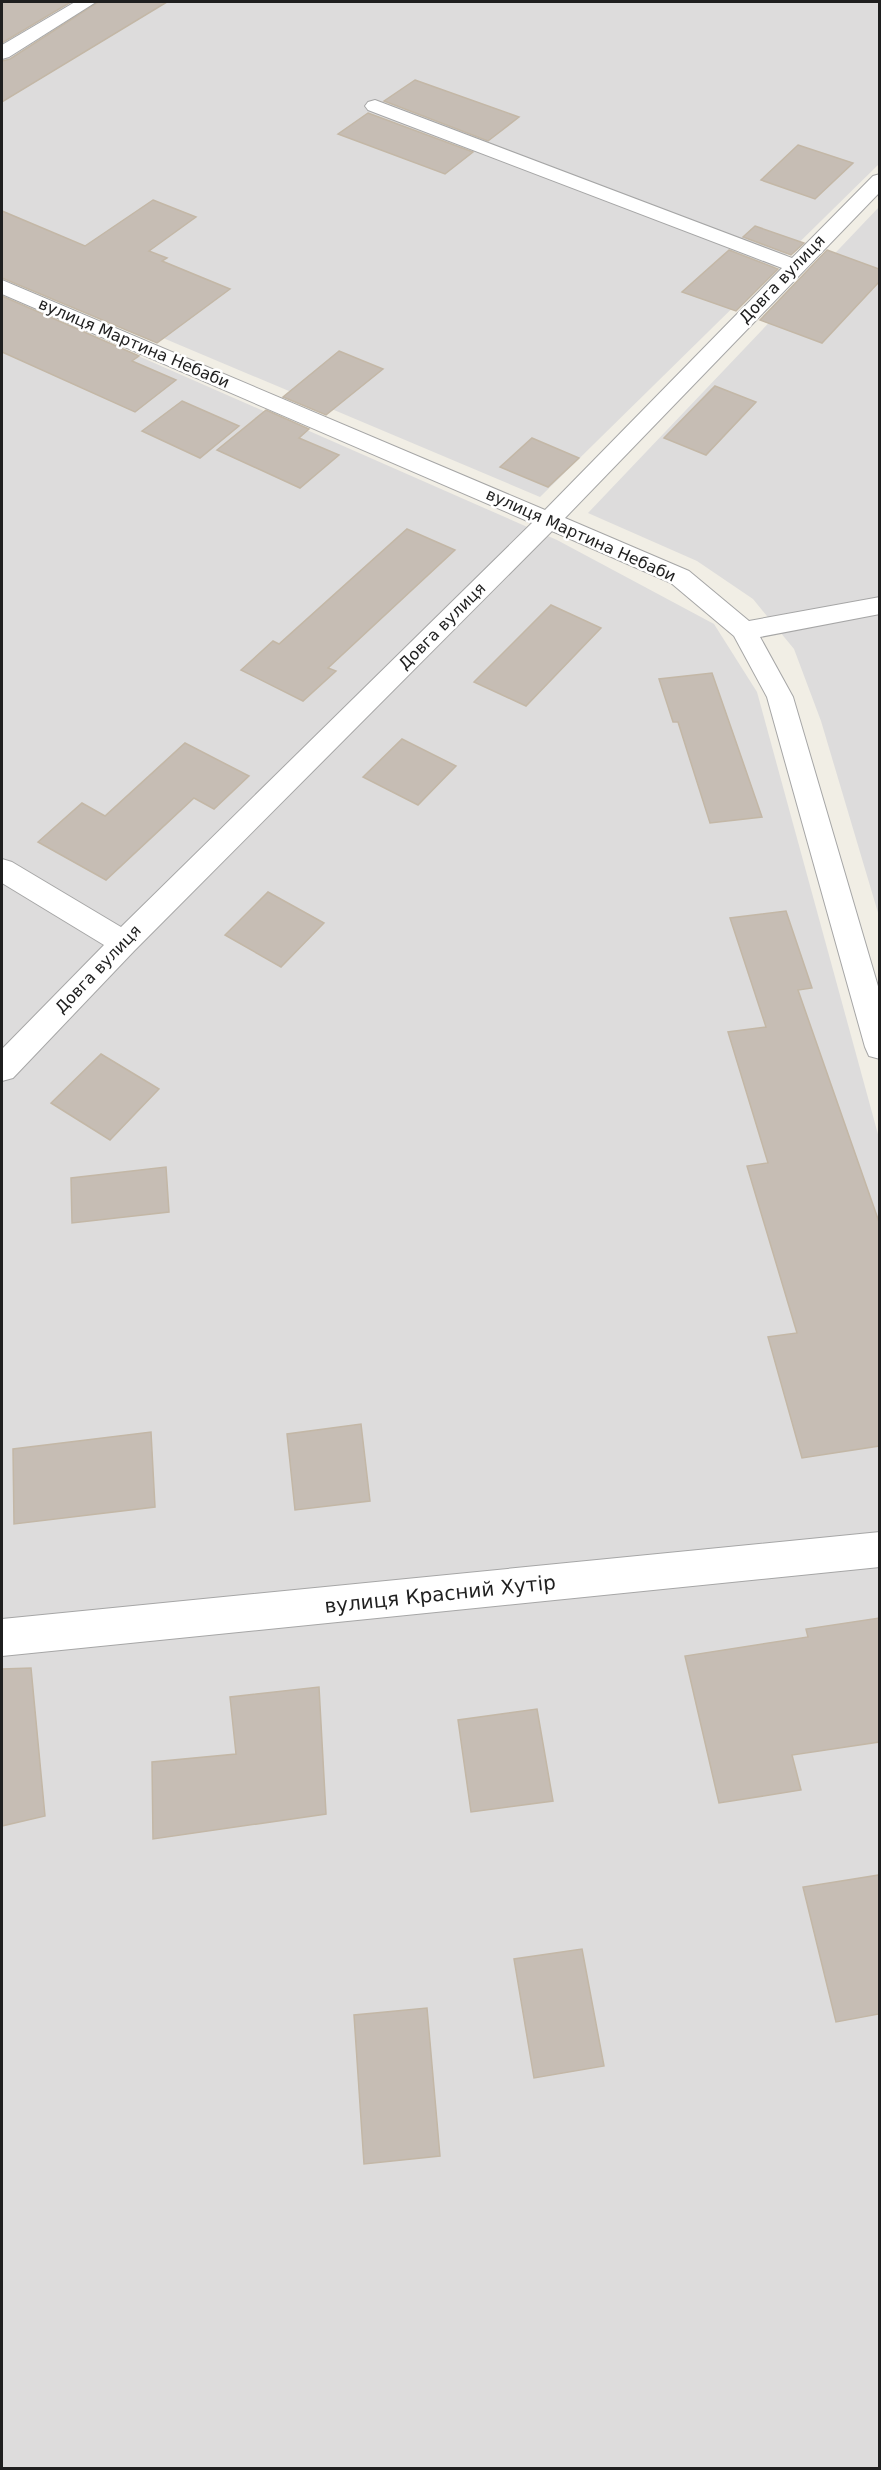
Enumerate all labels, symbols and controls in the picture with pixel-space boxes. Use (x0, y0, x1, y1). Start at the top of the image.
street label: Довга вулиця (735, 231, 829, 327)
street label: вулиця Мартина Небаби (36, 294, 232, 392)
street label: вулиця Мартина Небаби (483, 484, 679, 586)
street label: Довга вулиця (395, 579, 489, 673)
street label: Довга вулиця (51, 921, 145, 1017)
street label: вулиця Красний Хутір (323, 1570, 557, 1618)

